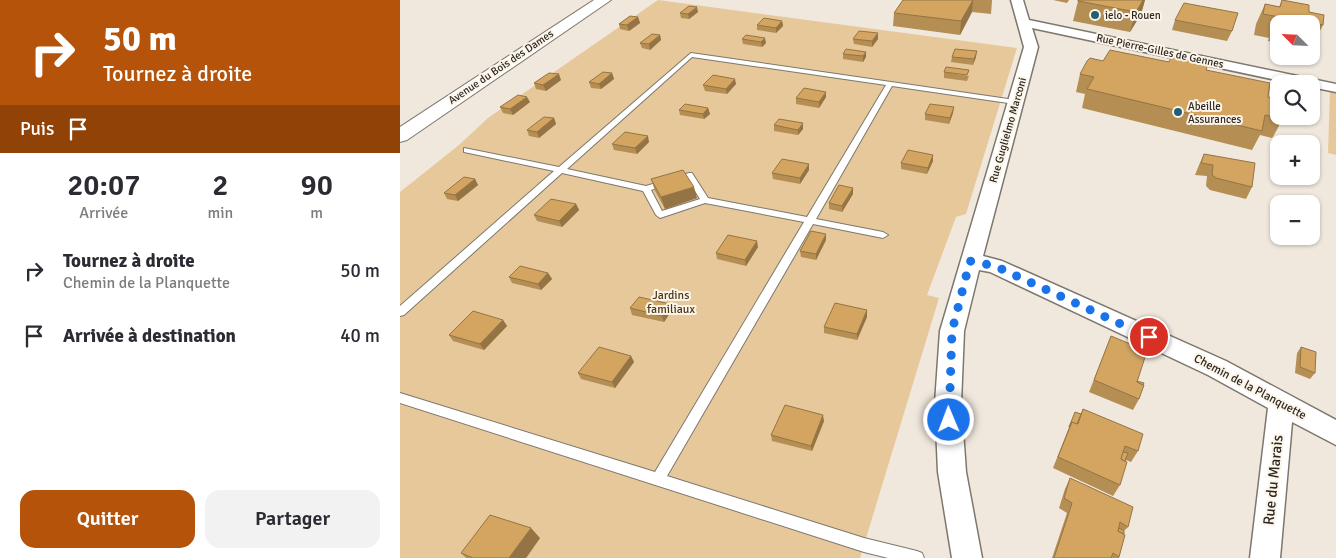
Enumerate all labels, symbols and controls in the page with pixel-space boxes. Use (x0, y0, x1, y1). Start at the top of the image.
marker: ielo - Rouen (1089, 9, 1101, 21)
place label: ielo - Rouen (1105, 9, 1161, 22)
north arrow (1270, 15, 1320, 65)
map controls (1270, 15, 1320, 245)
text: 50 m (103, 17, 177, 60)
icon: right (20, 20, 85, 85)
street label: Avenue du Bois des Dames (446, 27, 556, 107)
street label: Rue Pierre-Gilles de Gennes (1095, 31, 1225, 71)
text: Tournez à droite (103, 60, 252, 87)
button: search (1270, 75, 1320, 125)
street label: Rue Guglielmo Marconi (987, 76, 1029, 184)
place label: Abeille Assurances (1188, 100, 1242, 126)
marker: Abeille Assurances (1172, 106, 1184, 118)
icon: arrive (64, 115, 92, 143)
text: Puis (20, 117, 54, 141)
button: + (1270, 135, 1320, 185)
text: 20:07 (67, 167, 140, 204)
text: 2 (212, 167, 229, 204)
text: 90 (300, 167, 333, 204)
button: − (1270, 195, 1320, 245)
text: Arrivée (79, 203, 128, 223)
text: min (208, 203, 233, 223)
text: m (310, 203, 323, 223)
text: Tournez à droite (63, 249, 195, 273)
icon: right (20, 257, 48, 285)
text: 50 m (340, 259, 380, 283)
text: Chemin de la Planquette (63, 273, 230, 293)
park label: Jardins familiaux (647, 288, 695, 317)
pin (1128, 316, 1170, 358)
icon: arrive (20, 322, 48, 350)
icon: arrive (1135, 323, 1163, 351)
text: Arrivée à destination (63, 324, 236, 348)
text: 40 m (340, 324, 380, 348)
street label: Chemin de la Planquette (1191, 351, 1309, 423)
position arrow (922, 393, 974, 445)
street label: Rue du Marais (1259, 434, 1287, 526)
button: Quitter (20, 490, 195, 548)
button: Partager (205, 490, 380, 548)

